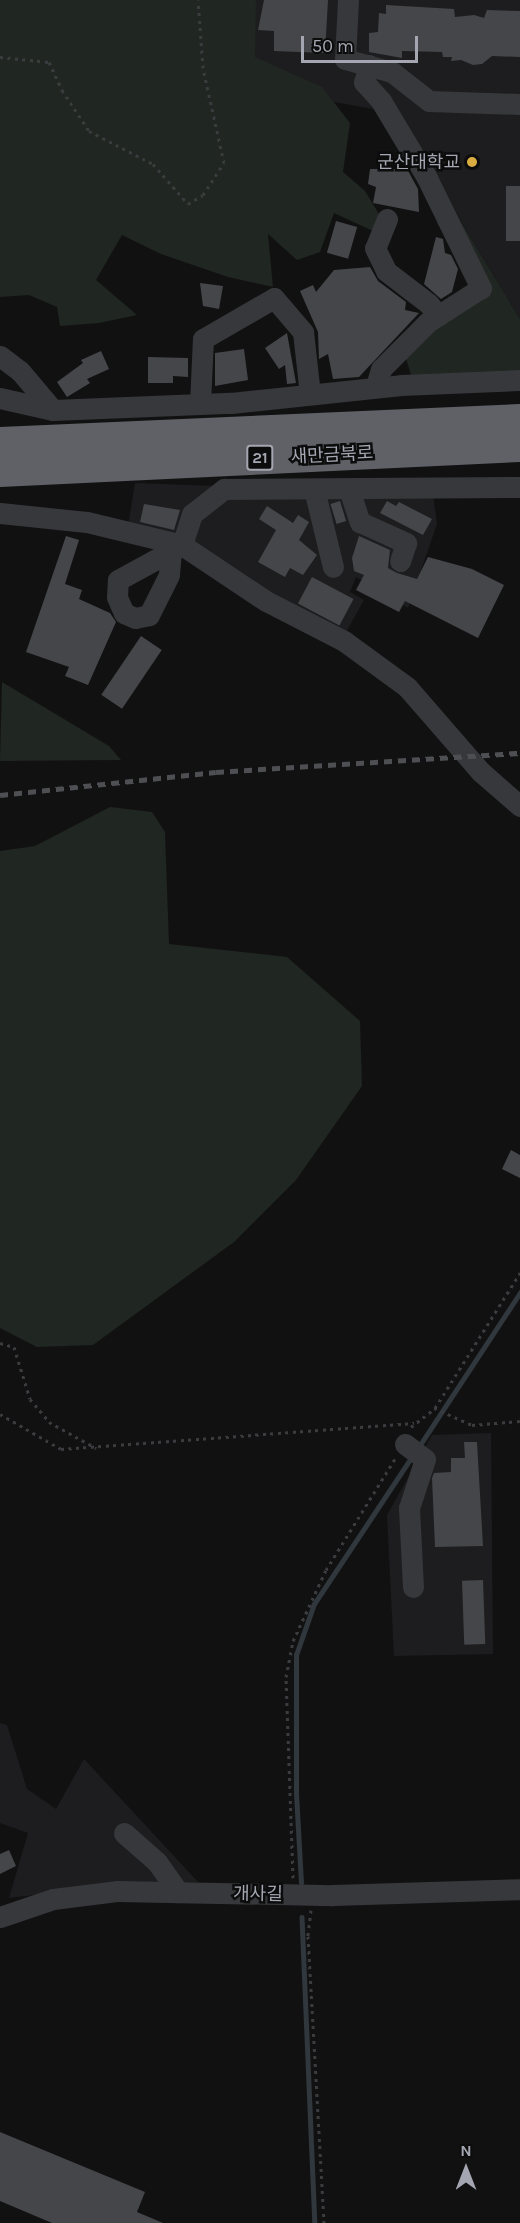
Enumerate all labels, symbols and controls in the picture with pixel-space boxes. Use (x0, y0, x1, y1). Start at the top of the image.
scale bar (304, 24, 421, 62)
text: 50 m (312, 35, 354, 57)
place label: 군산대학교 (377, 151, 460, 173)
marker: 군산대학교 (465, 155, 479, 169)
street label: 새만금북로 (290, 442, 374, 468)
road number: 21 (245, 445, 275, 471)
street label: 개사길 (233, 1883, 283, 1905)
north arrow (436, 2139, 496, 2199)
text: N (460, 2141, 472, 2160)

